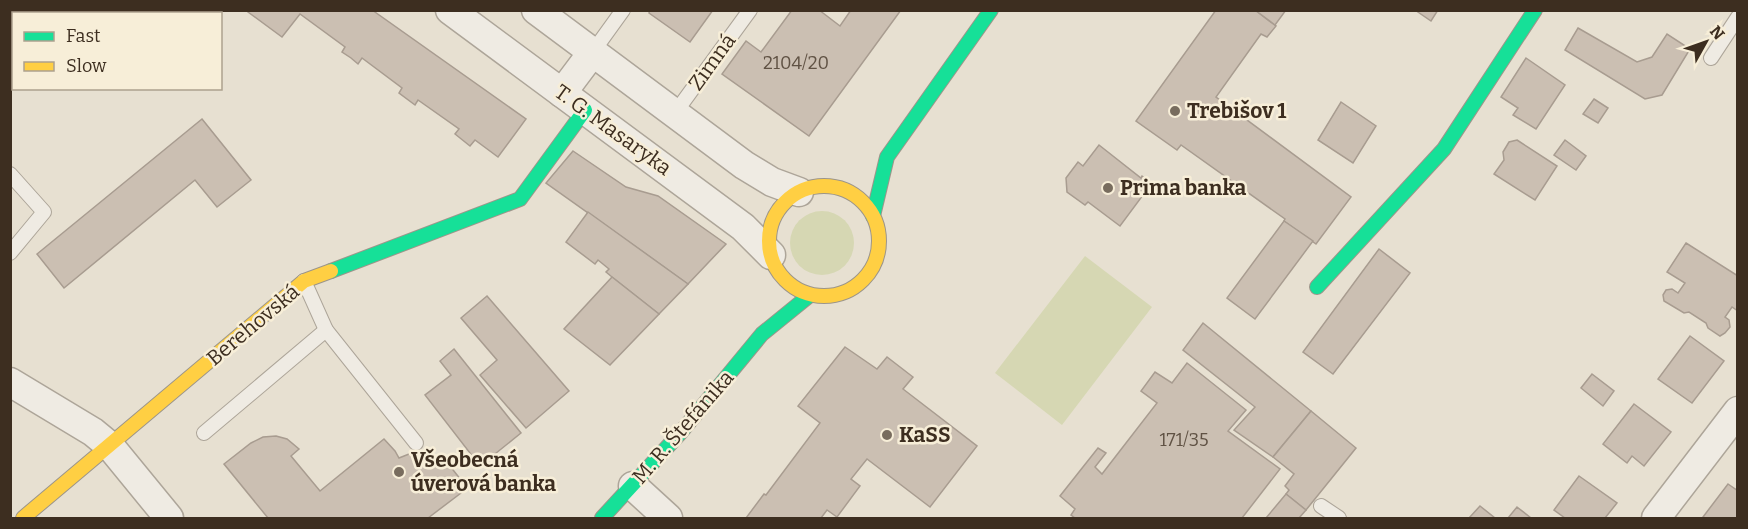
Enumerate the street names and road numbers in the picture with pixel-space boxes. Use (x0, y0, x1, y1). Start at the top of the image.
street label: Zimná (683, 28, 742, 95)
street label: T. G. Masaryka (549, 79, 677, 181)
street label: Berehovská (201, 278, 305, 371)
street label: M. R. Štefánika (627, 365, 740, 489)

